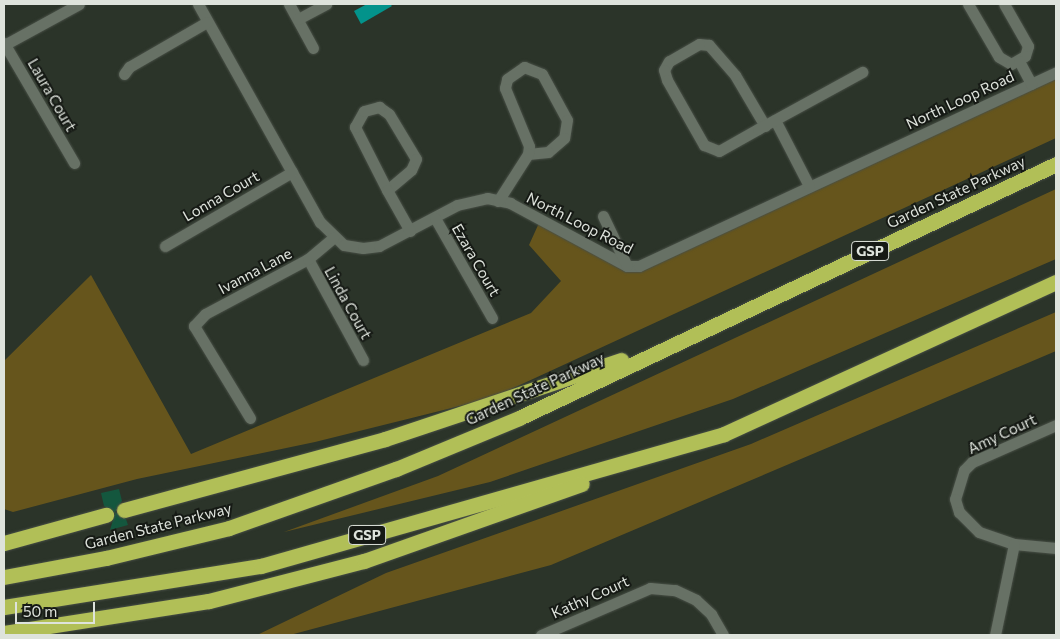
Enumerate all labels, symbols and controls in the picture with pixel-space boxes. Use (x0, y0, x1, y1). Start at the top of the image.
street label: Laura Court (24, 55, 80, 135)
street label: North Loop Road (903, 67, 1017, 133)
street label: Garden State Parkway (884, 152, 1028, 232)
street label: Lonna Court (180, 167, 262, 225)
street label: North Loop Road (524, 188, 636, 258)
street label: Ezara Court (448, 221, 504, 299)
road number: GSP (850, 240, 890, 262)
street label: Ivanna Lane (215, 244, 295, 298)
street label: Linda Court (321, 264, 375, 342)
street label: Garden State Parkway (463, 349, 607, 429)
street label: Amy Court (965, 410, 1039, 458)
street label: Garden State Parkway (83, 499, 233, 553)
road number: GSP (347, 524, 387, 546)
street label: Kathy Court (548, 572, 632, 622)
scale bar (18, 592, 98, 624)
text: 50 m (23, 602, 57, 620)

